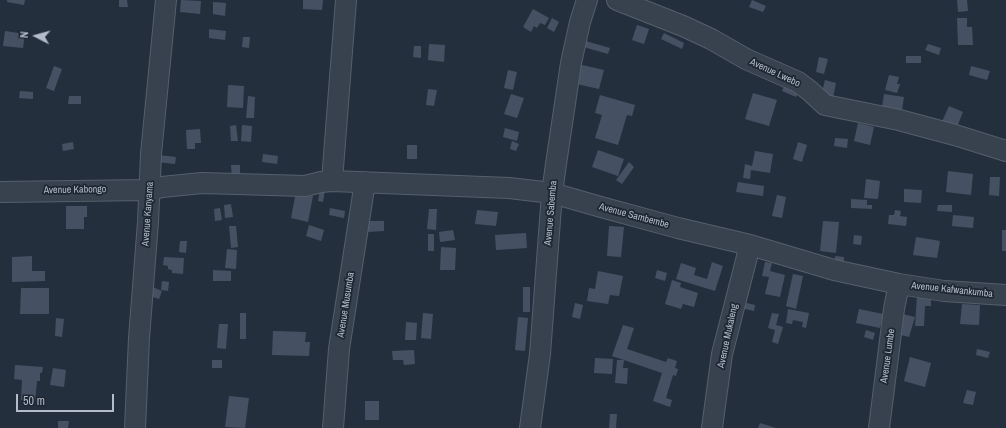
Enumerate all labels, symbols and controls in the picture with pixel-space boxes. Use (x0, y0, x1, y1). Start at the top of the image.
north arrow (16, 16, 56, 56)
text: N (17, 31, 31, 39)
street label: Avenue Lwebo (748, 56, 802, 90)
street label: Avenue Sabemba (542, 180, 560, 246)
street label: Avenue Kanyama (140, 181, 156, 247)
street label: Avenue Kabongo (44, 183, 106, 197)
street label: Avenue Sambembe (598, 201, 670, 231)
street label: Avenue Musumba (335, 271, 357, 339)
street label: Avenue Kafwankumba (911, 280, 993, 300)
street label: Avenue Mukaleng (715, 303, 741, 369)
street label: Avenue Lumbe (878, 328, 898, 384)
scale bar (18, 386, 116, 412)
text: 50 m (23, 393, 45, 409)

